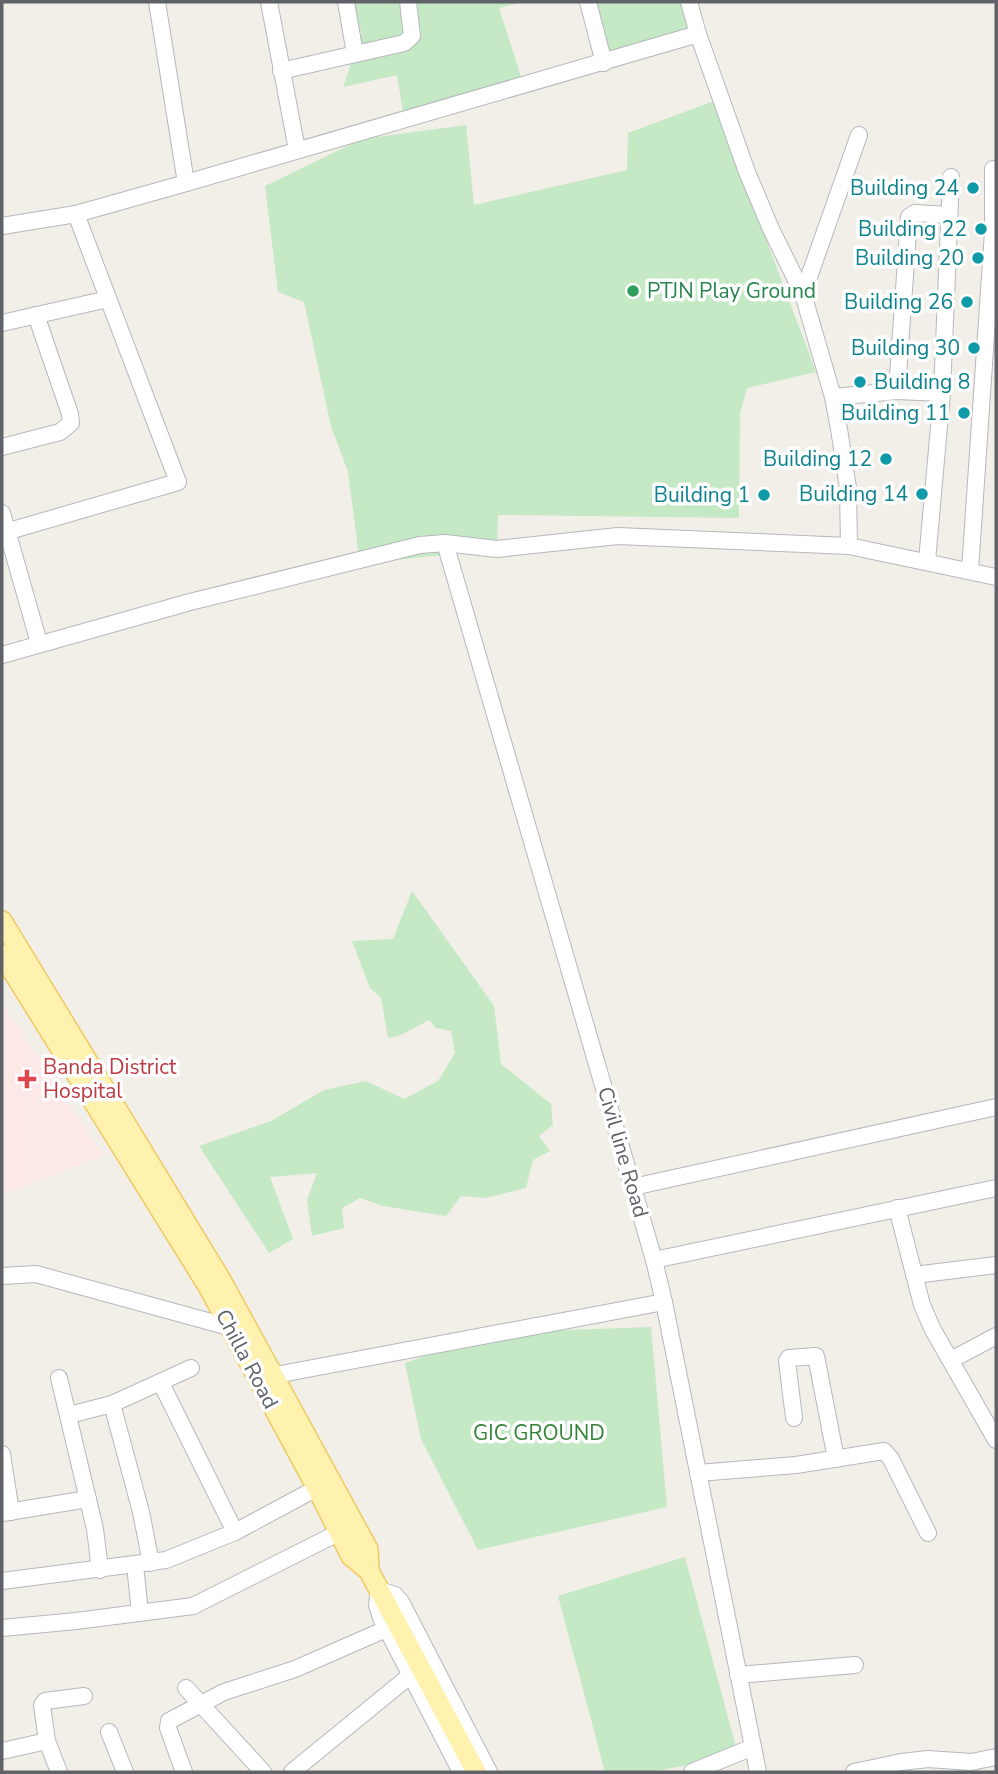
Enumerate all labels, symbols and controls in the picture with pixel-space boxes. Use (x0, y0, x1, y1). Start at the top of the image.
place label: Building 24 (850, 174, 959, 202)
marker: Building 24 (965, 180, 981, 196)
place label: Building 22 (858, 215, 967, 243)
marker: Building 22 (973, 221, 989, 237)
place label: Building 20 (855, 244, 964, 272)
marker: Building 20 (970, 250, 986, 266)
place label: PTJN Play Ground (647, 277, 816, 305)
marker: PTJN Play Ground (625, 283, 641, 299)
place label: Building 26 (844, 288, 953, 316)
marker: Building 26 (959, 294, 975, 310)
place label: Building 30 (851, 334, 960, 362)
marker: Building 30 (966, 340, 982, 356)
place label: Building 8 (874, 368, 970, 396)
marker: Building 8 (852, 374, 868, 390)
place label: Building 11 (841, 399, 950, 427)
marker: Building 11 (956, 405, 972, 421)
place label: Building 12 (763, 445, 872, 473)
marker: Building 12 (878, 451, 894, 467)
place label: Building 14 (799, 480, 908, 508)
place label: Building 1 (654, 481, 750, 509)
marker: Building 14 (914, 486, 930, 502)
marker: Building 1 (756, 487, 772, 503)
place label: Banda District Hospital (43, 1053, 177, 1105)
marker: Banda District Hospital (17, 1069, 37, 1089)
street label: Civil line Road (591, 1083, 655, 1221)
street label: Chilla Road (209, 1304, 285, 1414)
park label: GIC GROUND (473, 1419, 605, 1447)

